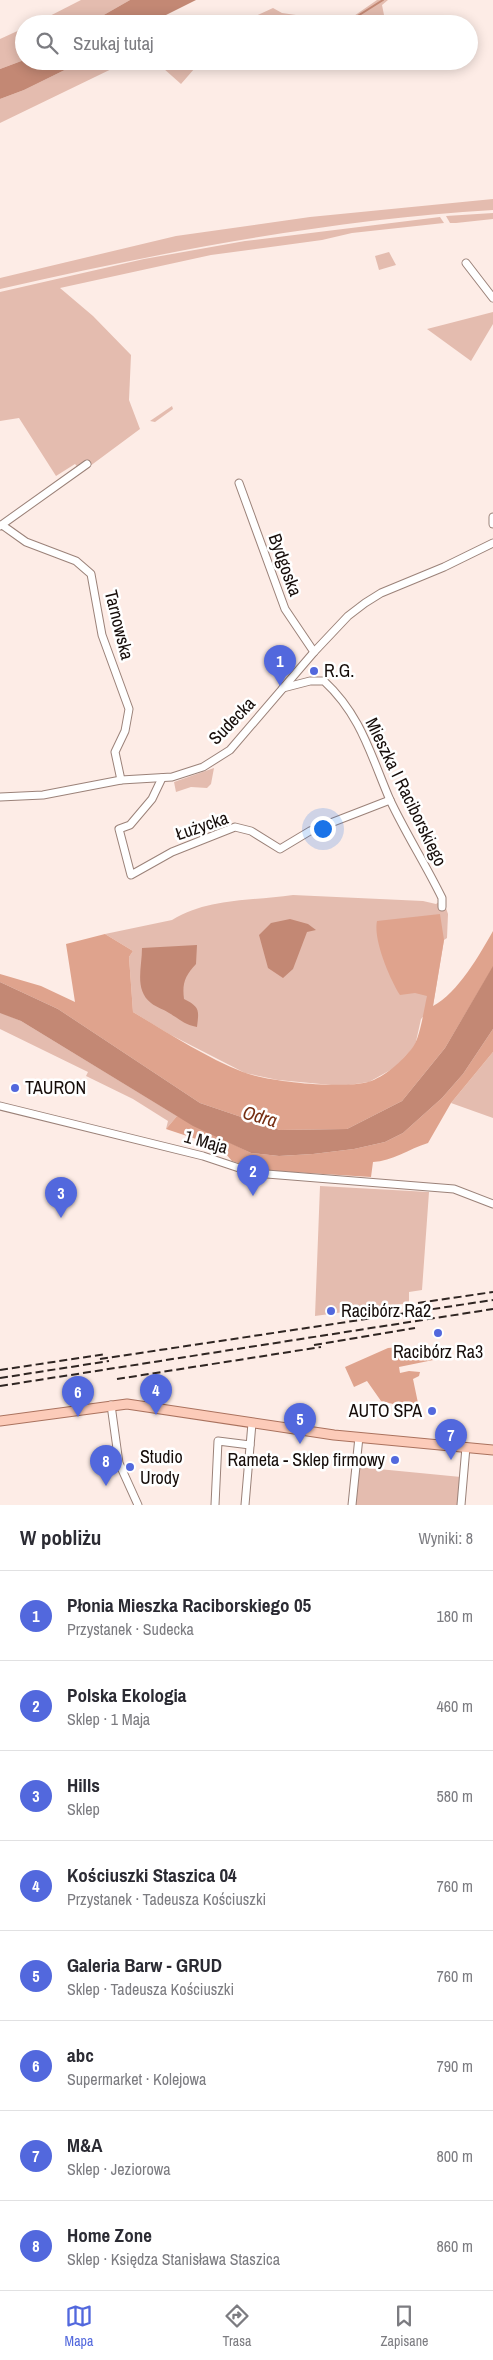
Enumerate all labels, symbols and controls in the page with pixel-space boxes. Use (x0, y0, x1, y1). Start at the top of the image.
search box (15, 15, 478, 70)
icon: search (33, 29, 61, 57)
text: Szukaj tutaj (73, 30, 154, 56)
street label: Bydgoska (263, 530, 308, 600)
street label: Tarnowska (99, 587, 140, 662)
pin: 1 (264, 645, 296, 686)
place label: R.G. (324, 658, 354, 683)
marker: R.G. (308, 665, 320, 677)
street label: Sudecka (203, 691, 261, 750)
street label: Mieszka I Raciborskiego (360, 713, 453, 870)
street label: Łużycka (172, 805, 232, 846)
your location (310, 816, 336, 842)
place label: TAURON (25, 1075, 86, 1100)
marker: TAURON (9, 1082, 21, 1094)
water label: Odra (240, 1099, 281, 1133)
street label: 1 Maja (181, 1123, 231, 1160)
pin: 2 (237, 1155, 269, 1196)
pin: 3 (45, 1177, 77, 1218)
place label: Racibórz Ra2 (341, 1298, 431, 1323)
marker: Racibórz Ra2 (325, 1305, 337, 1317)
marker: Racibórz Ra3 (432, 1327, 444, 1339)
place label: Racibórz Ra3 (393, 1339, 483, 1364)
pin: 4 (140, 1374, 172, 1415)
pin: 6 (62, 1376, 94, 1417)
place label: AUTO SPA (348, 1398, 422, 1423)
pin: 5 (284, 1403, 316, 1444)
marker: AUTO SPA (426, 1405, 438, 1417)
pin: 7 (435, 1419, 467, 1460)
place label: Studio Urody (140, 1444, 183, 1490)
pin: 8 (90, 1445, 122, 1486)
place label: Rameta - Sklep firmowy (228, 1447, 386, 1472)
marker: Rameta - Sklep firmowy (389, 1454, 401, 1466)
marker: Studio Urody (124, 1461, 136, 1473)
text: W pobliżu (20, 1523, 101, 1552)
text: Wyniki: 8 (418, 1527, 473, 1549)
text: Płonia Mieszka Raciborskiego 05 (67, 1592, 311, 1618)
text: 1 (32, 1605, 40, 1627)
text: 180 m (437, 1605, 473, 1627)
text: Przystanek · Sudecka (67, 1618, 194, 1640)
text: Polska Ekologia (67, 1682, 187, 1708)
text: 2 (32, 1695, 40, 1717)
text: 460 m (437, 1695, 473, 1717)
text: Sklep · 1 Maja (67, 1708, 150, 1730)
text: Hills (67, 1772, 100, 1798)
text: 3 (32, 1785, 40, 1807)
text: 580 m (437, 1785, 473, 1807)
text: Sklep (67, 1798, 100, 1820)
text: Kościuszki Staszica 04 (67, 1862, 237, 1888)
text: 4 (32, 1875, 40, 1897)
text: 760 m (437, 1875, 473, 1897)
text: Przystanek · Tadeusza Kościuszki (67, 1888, 266, 1910)
text: Galeria Barw - GRUD (67, 1952, 222, 1978)
text: 5 (32, 1965, 40, 1987)
text: 760 m (437, 1965, 473, 1987)
text: Sklep · Tadeusza Kościuszki (67, 1978, 234, 2000)
text: abc (67, 2042, 94, 2068)
text: 6 (32, 2055, 40, 2077)
text: 790 m (437, 2055, 473, 2077)
text: Supermarket · Kolejowa (67, 2068, 206, 2090)
text: M&A (67, 2132, 102, 2158)
text: 7 (32, 2145, 40, 2167)
text: 800 m (437, 2145, 473, 2167)
text: Sklep · Jeziorowa (67, 2158, 171, 2180)
text: Home Zone (67, 2222, 152, 2248)
text: 8 (32, 2235, 40, 2257)
text: 860 m (437, 2235, 473, 2257)
text: Sklep · Księdza Stanisława Staszica (67, 2248, 280, 2270)
tab: Mapa (65, 2302, 93, 2350)
tab: Trasa (222, 2302, 251, 2350)
tab: Zapisane (381, 2302, 428, 2350)

